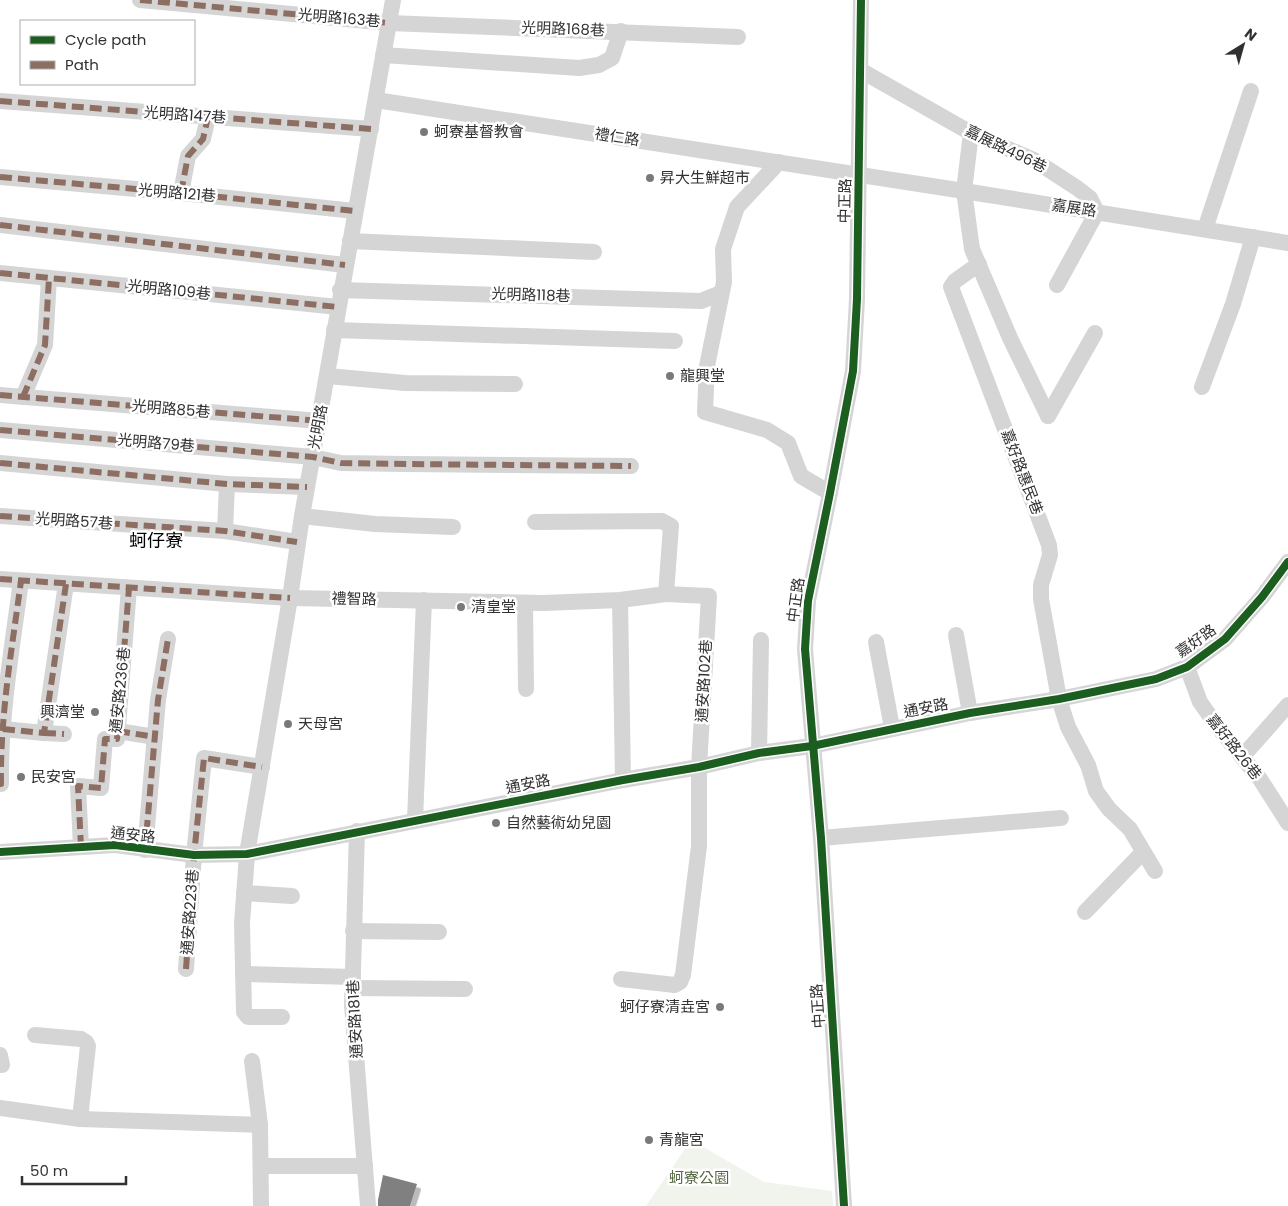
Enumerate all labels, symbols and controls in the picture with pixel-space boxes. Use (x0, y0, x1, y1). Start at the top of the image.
street label: 光明路163巷 (297, 3, 381, 32)
street label: 光明路168巷 (521, 17, 605, 40)
legend (20, 20, 195, 85)
north arrow (1218, 20, 1268, 70)
text: N (1241, 23, 1261, 46)
text: Cycle path (65, 29, 146, 50)
text: Path (65, 54, 99, 75)
street label: 光明路147巷 (143, 101, 227, 128)
street label: 嘉展路496巷 (962, 120, 1051, 177)
place label: 蚵寮基督教會 (434, 121, 524, 142)
street label: 禮仁路 (593, 123, 641, 150)
marker: 蚵寮基督教會 (418, 126, 430, 138)
place label: 昇大生鮮超市 (660, 167, 750, 188)
marker: 昇大生鮮超市 (644, 172, 656, 184)
street label: 中正路 (834, 178, 855, 224)
street label: 光明路121巷 (137, 179, 217, 206)
street label: 嘉展路 (1050, 194, 1098, 221)
street label: 光明路109巷 (126, 275, 212, 304)
street label: 光明路118巷 (491, 283, 571, 306)
place label: 龍興堂 (680, 365, 725, 386)
marker: 龍興堂 (664, 370, 676, 382)
street label: 光明路85巷 (131, 395, 211, 422)
street label: 光明路 (303, 403, 332, 451)
street label: 嘉好路惠民巷 (997, 426, 1048, 518)
street label: 光明路79巷 (116, 429, 196, 456)
street label: 光明路57巷 (35, 507, 113, 534)
district label: 蚵仔寮 (129, 528, 183, 553)
street label: 中正路 (782, 576, 809, 624)
street label: 禮智路 (331, 588, 377, 609)
place label: 清皇堂 (471, 596, 516, 617)
marker: 清皇堂 (455, 601, 467, 613)
street label: 嘉好路 (1171, 619, 1220, 662)
street label: 通安路102巷 (691, 639, 716, 723)
street label: 通安路236巷 (105, 646, 134, 734)
street label: 通安路 (902, 693, 950, 722)
place label: 興濟堂 (40, 701, 85, 722)
marker: 興濟堂 (89, 706, 101, 718)
street label: 嘉好路26巷 (1202, 709, 1267, 784)
place label: 天母宮 (298, 713, 343, 734)
marker: 天母宮 (282, 718, 294, 730)
place label: 民安宮 (31, 766, 76, 787)
street label: 通安路 (504, 769, 552, 798)
marker: 民安宮 (15, 771, 27, 783)
place label: 自然藝術幼兒園 (506, 812, 611, 833)
marker: 自然藝術幼兒園 (490, 817, 502, 829)
street label: 通安路 (110, 822, 157, 847)
street label: 通安路223巷 (176, 868, 203, 956)
street label: 通安路181巷 (342, 979, 367, 1059)
street label: 中正路 (805, 983, 830, 1029)
place label: 蚵仔寮清垚宮 (620, 996, 710, 1017)
marker: 蚵仔寮清垚宮 (714, 1001, 726, 1013)
place label: 青龍宮 (659, 1129, 704, 1150)
marker: 青龍宮 (643, 1134, 655, 1146)
scale bar (22, 1154, 126, 1186)
text: 50 m (30, 1160, 68, 1181)
park label: 蚵寮公園 (669, 1167, 729, 1188)

